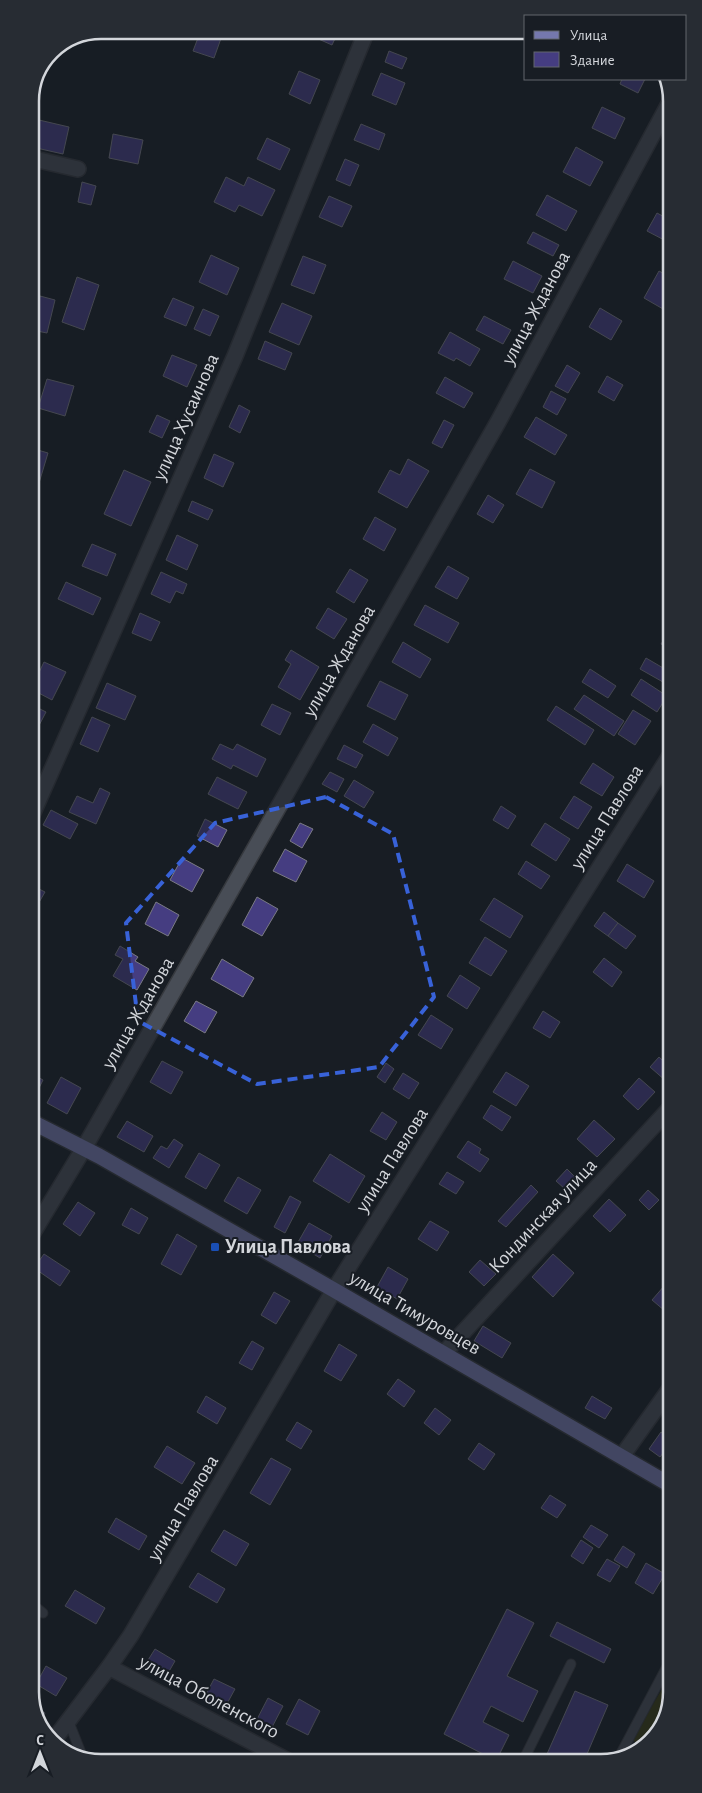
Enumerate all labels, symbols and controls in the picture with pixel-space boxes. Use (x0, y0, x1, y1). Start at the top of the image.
legend (524, 15, 687, 80)
text: Улица (570, 28, 607, 43)
text: Здание (570, 53, 615, 68)
street label: улица Жданова (497, 248, 574, 369)
street label: улица Хусаинова (149, 351, 223, 484)
street label: улица Жданова (299, 602, 379, 721)
street label: улица Павлова (566, 761, 647, 874)
street label: улица Жданова (98, 954, 178, 1073)
street label: улица Павлова (351, 1104, 432, 1217)
street label: Кондинская улица (485, 1155, 601, 1277)
place label: Улица Павлова (225, 1237, 352, 1257)
marker: Улица Павлова (209, 1241, 221, 1253)
street label: улица Тимуровцев (345, 1267, 484, 1359)
street label: улица Павлова (143, 1452, 222, 1565)
street label: улица Оболенского (135, 1651, 282, 1742)
north arrow (15, 1728, 65, 1778)
text: С (36, 1734, 44, 1748)

